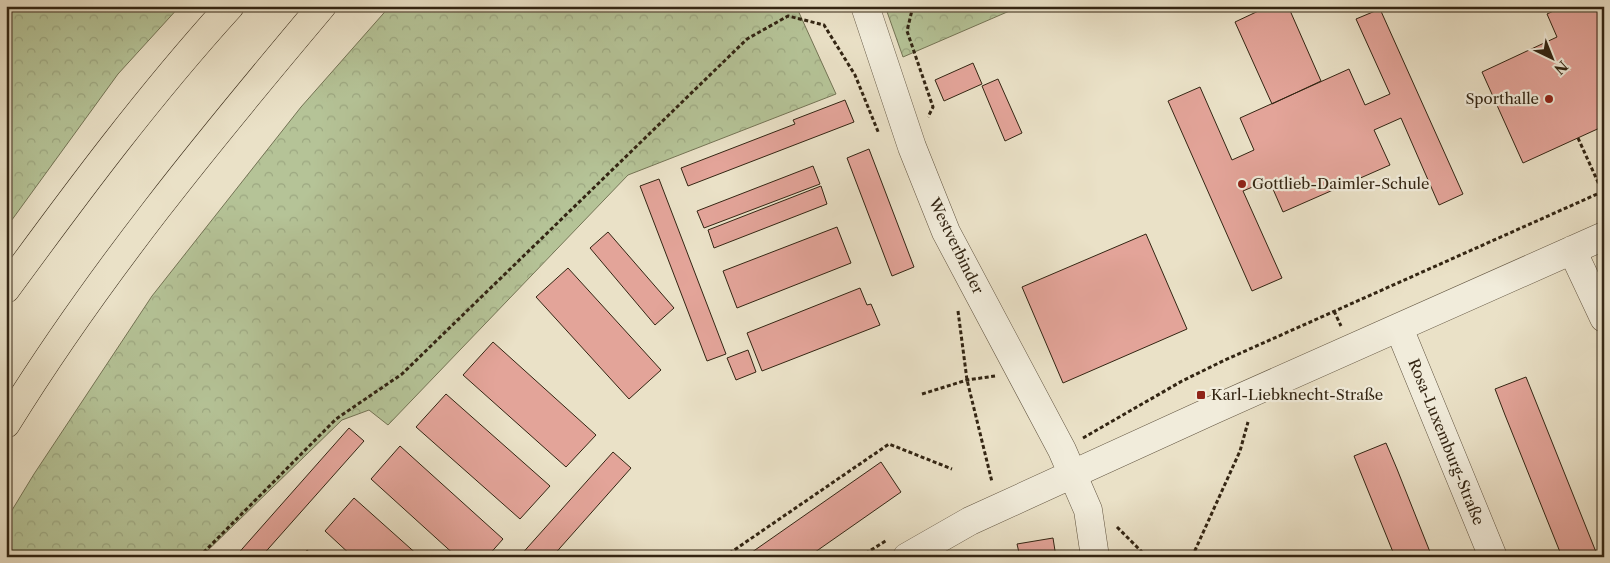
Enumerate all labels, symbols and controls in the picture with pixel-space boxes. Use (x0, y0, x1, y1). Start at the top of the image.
north arrow (1528, 32, 1578, 82)
text: N (1550, 57, 1571, 78)
place label: Sporthalle (1465, 89, 1539, 108)
marker: Sporthalle (1543, 93, 1555, 105)
place label: Gottlieb-Daimler-Schule (1252, 174, 1429, 193)
marker: Gottlieb-Daimler-Schule (1236, 178, 1248, 190)
street label: Westverbinder (925, 194, 988, 298)
street label: Rosa-Luxemburg-Straße (1404, 356, 1489, 528)
place label: Karl-Liebknecht-Straße (1211, 385, 1383, 404)
marker: Karl-Liebknecht-Straße (1195, 389, 1207, 401)

